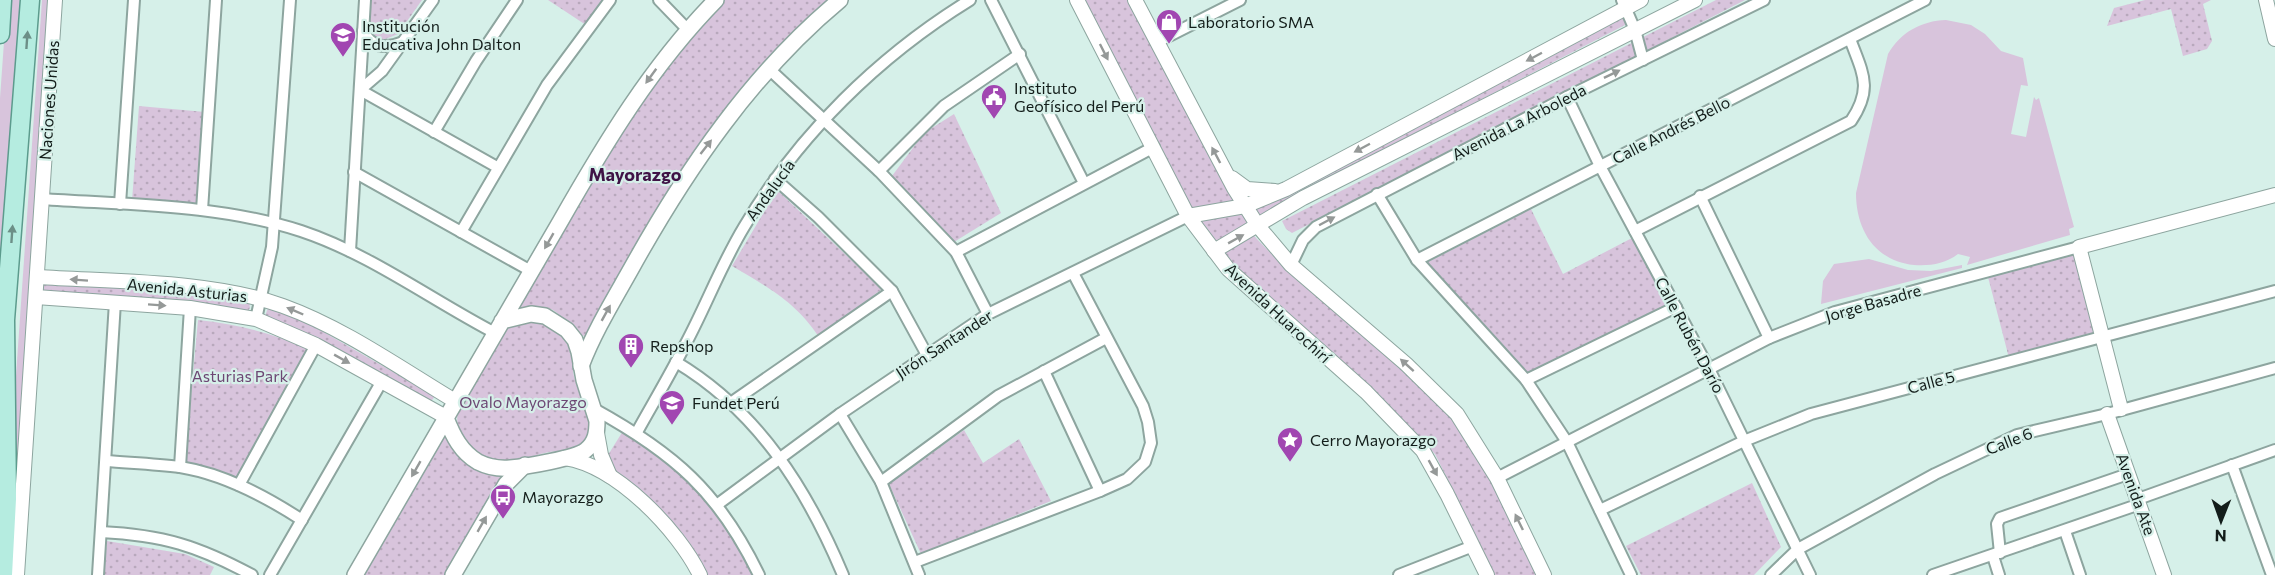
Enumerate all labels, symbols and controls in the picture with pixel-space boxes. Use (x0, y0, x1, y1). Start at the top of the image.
shop icon: Laboratorio SMA (1154, 7, 1184, 45)
place label: Laboratorio SMA (1188, 12, 1314, 31)
place label: Institución Educativa John Dalton (362, 16, 521, 53)
school or university icon: Institución Educativa John Dalton (328, 20, 358, 58)
one-way arrow (22, 30, 32, 49)
street label: Naciones Unidas (35, 40, 62, 160)
one-way arrow (1099, 44, 1109, 61)
one-way arrow (1525, 52, 1542, 62)
one-way arrow (646, 68, 658, 83)
one-way arrow (1604, 70, 1621, 79)
place label: Instituto Geofísico del Perú (1014, 78, 1144, 115)
street label: Avenida La Arboleda (1449, 80, 1589, 164)
public building icon: Instituto Geofísico del Perú (979, 82, 1009, 120)
street label: Calle Andrés Bello (1609, 92, 1733, 167)
one-way arrow (700, 139, 712, 154)
one-way arrow (1353, 143, 1370, 153)
one-way arrow (1211, 146, 1221, 163)
street label: Andalucía (741, 155, 798, 224)
district label: Mayorazgo (588, 163, 682, 185)
one-way arrow (1319, 216, 1336, 226)
one-way arrow (7, 225, 17, 244)
one-way arrow (543, 233, 554, 249)
one-way arrow (1228, 234, 1245, 244)
street label: Avenida Huarochirí (1222, 259, 1336, 367)
street label: Calle Rubén Darío (1652, 273, 1729, 396)
street label: Avenida Asturias (126, 274, 248, 305)
one-way arrow (69, 275, 88, 284)
street label: Jorge Basadre (1823, 280, 1923, 325)
one-way arrow (148, 301, 167, 310)
one-way arrow (601, 305, 611, 322)
street label: Jirón Santander (892, 305, 996, 382)
one-way arrow (285, 306, 303, 316)
building icon: Repshop (616, 331, 646, 369)
place label: Repshop (650, 336, 713, 355)
one-way arrow (334, 354, 351, 364)
one-way arrow (1400, 359, 1415, 372)
park label: Asturias Park (192, 366, 289, 385)
street label: Calle 5 (1905, 366, 1957, 397)
school or university icon: Fundet Perú (657, 388, 687, 426)
park label: Ovalo Mayorazgo (459, 392, 587, 411)
place label: Fundet Perú (692, 393, 780, 412)
street label: Calle 6 (1983, 423, 2035, 458)
place icon: Cerro Mayorazgo (1275, 425, 1305, 463)
place label: Cerro Mayorazgo (1310, 430, 1436, 449)
street label: Avenida Ate (2113, 450, 2160, 537)
one-way arrow (1428, 460, 1438, 477)
one-way arrow (411, 461, 422, 477)
bus stop icon: Mayorazgo (488, 482, 518, 520)
place label: Mayorazgo (522, 487, 604, 506)
north arrow (2191, 491, 2251, 551)
one-way arrow (1514, 514, 1523, 531)
one-way arrow (477, 515, 487, 532)
text: N (2215, 527, 2227, 546)

